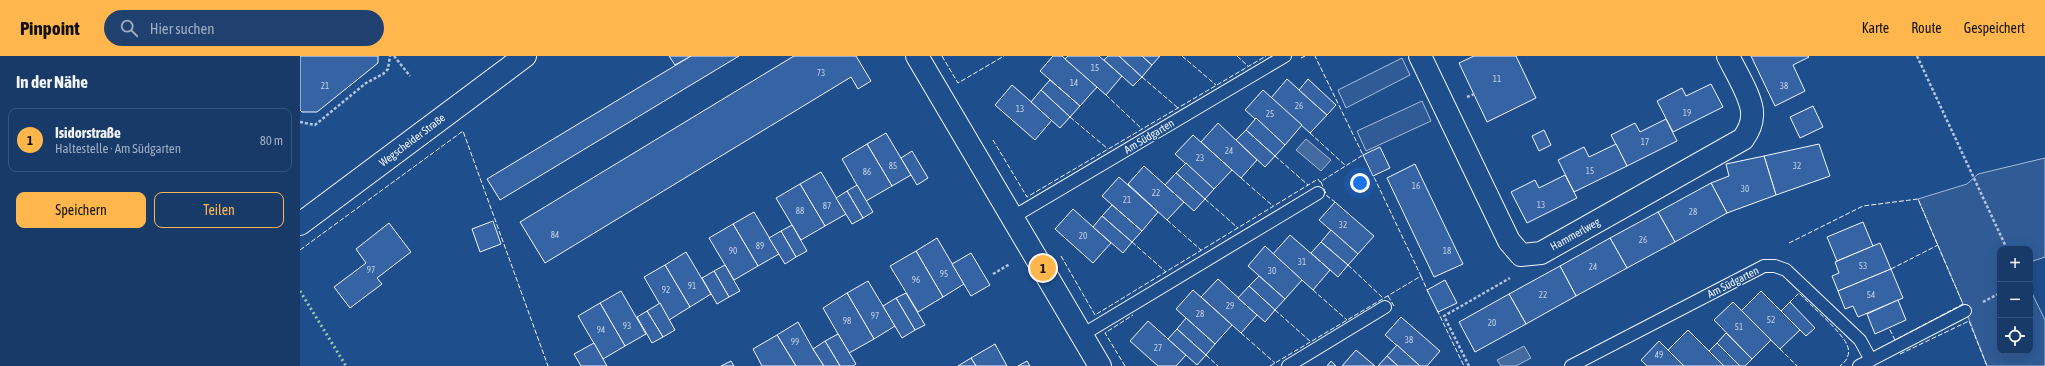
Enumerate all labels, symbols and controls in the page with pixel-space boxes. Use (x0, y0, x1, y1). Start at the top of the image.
search box (104, 10, 384, 46)
text: Pinpoint (20, 17, 80, 39)
icon: search (118, 17, 140, 39)
text: Hier suchen (150, 20, 215, 37)
text: Karte (1862, 20, 1889, 36)
text: Route (1911, 20, 1942, 36)
text: Gespeichert (1964, 20, 2025, 36)
house number: 15 (1091, 63, 1099, 73)
house number: 73 (817, 68, 825, 78)
text: In der Nähe (16, 72, 88, 92)
house number: 11 (1493, 74, 1501, 84)
house number: 14 (1070, 78, 1078, 88)
house number: 21 (321, 81, 329, 91)
house number: 38 (1780, 81, 1788, 91)
house number: 26 (1295, 101, 1303, 111)
house number: 13 (1016, 104, 1024, 114)
house number: 19 (1683, 108, 1691, 118)
house number: 25 (1266, 109, 1274, 119)
street label: Wegscheider Straße (377, 111, 447, 169)
street label: Am Südgarten (1122, 116, 1176, 156)
text: Isidorstraße (55, 124, 121, 141)
text: 1 (27, 133, 33, 148)
text: 80 m (260, 133, 283, 148)
house number: 17 (1641, 137, 1649, 147)
text: Haltestelle · Am Südgarten (55, 141, 181, 156)
house number: 24 (1225, 146, 1233, 156)
house number: 23 (1196, 153, 1204, 163)
house number: 85 (889, 161, 897, 171)
house number: 32 (1793, 161, 1801, 171)
house number: 15 (1586, 166, 1594, 176)
house number: 86 (863, 167, 871, 177)
your location (1350, 173, 1370, 193)
house number: 16 (1412, 181, 1420, 191)
house number: 30 (1741, 184, 1749, 194)
house number: 22 (1152, 188, 1160, 198)
button: Speichern (16, 192, 146, 228)
button: Teilen (154, 192, 284, 228)
house number: 21 (1123, 195, 1131, 205)
house number: 13 (1537, 200, 1545, 210)
house number: 87 (823, 201, 831, 211)
house number: 88 (796, 206, 804, 216)
house number: 28 (1689, 207, 1697, 217)
street label: Hammerlweg (1548, 215, 1602, 252)
house number: 32 (1339, 220, 1347, 230)
house number: 84 (551, 230, 559, 240)
house number: 20 (1079, 231, 1087, 241)
house number: 26 (1639, 235, 1647, 245)
house number: 89 (756, 241, 764, 251)
house number: 90 (729, 246, 737, 256)
house number: 18 (1443, 246, 1451, 256)
map controls (1997, 246, 2033, 354)
button: + (1997, 246, 2033, 282)
pin: 1 (1030, 253, 1056, 283)
house number: 31 (1298, 257, 1306, 267)
house number: 53 (1859, 261, 1867, 271)
house number: 24 (1589, 262, 1597, 272)
street label: Am Südgarten (1705, 264, 1761, 300)
house number: 97 (367, 265, 375, 275)
house number: 30 (1268, 266, 1276, 276)
house number: 95 (940, 269, 948, 279)
house number: 96 (912, 275, 920, 285)
house number: 91 (688, 281, 696, 291)
button: − (1997, 282, 2033, 318)
house number: 92 (662, 285, 670, 295)
house number: 22 (1539, 290, 1547, 300)
house number: 54 (1867, 290, 1875, 300)
house number: 29 (1226, 301, 1234, 311)
house number: 28 (1196, 309, 1204, 319)
house number: 97 (871, 311, 879, 321)
house number: 52 (1767, 315, 1775, 325)
house number: 98 (843, 316, 851, 326)
house number: 20 (1488, 318, 1496, 328)
button: locate (1997, 318, 2033, 354)
house number: 93 (623, 321, 631, 331)
house number: 51 (1735, 322, 1743, 332)
house number: 94 (597, 325, 605, 335)
house number: 38 (1405, 335, 1413, 345)
house number: 99 (791, 337, 799, 347)
house number: 27 (1154, 343, 1162, 353)
house number: 49 (1655, 350, 1663, 360)

